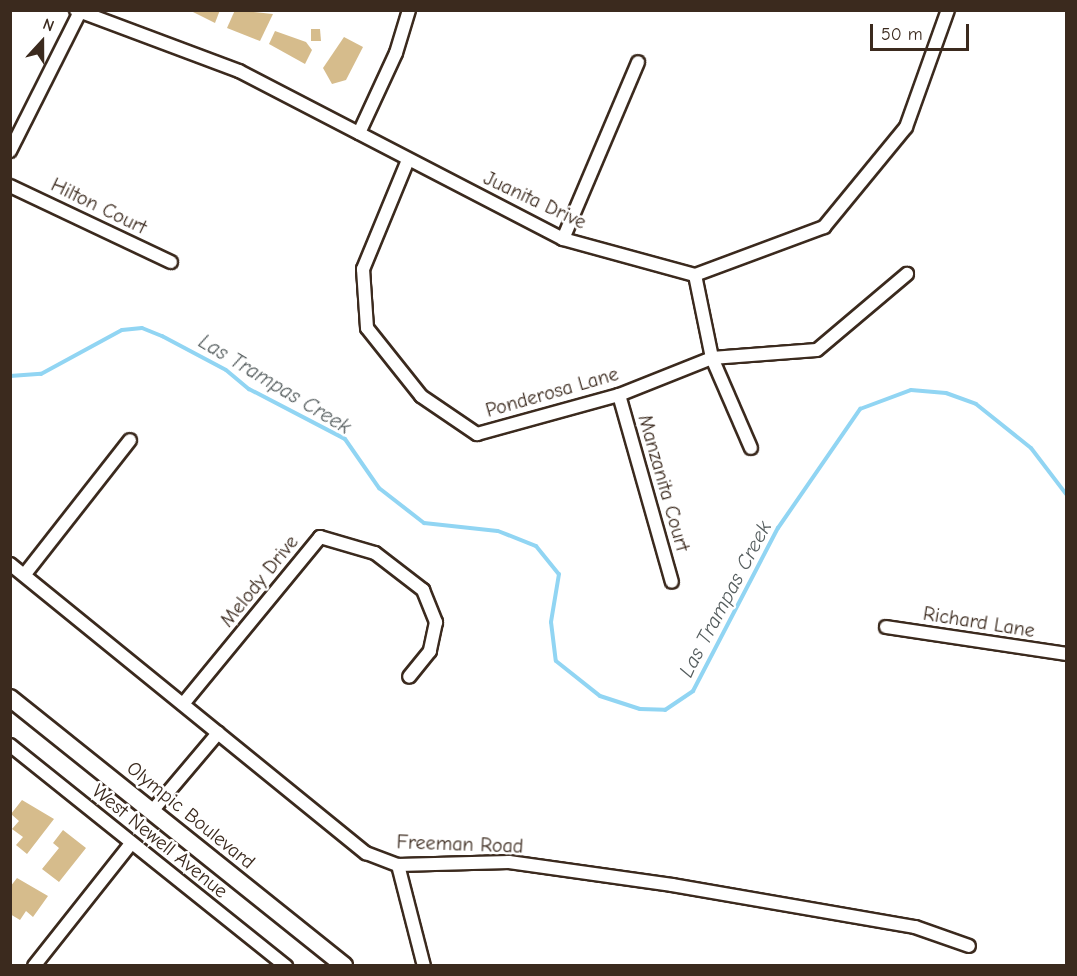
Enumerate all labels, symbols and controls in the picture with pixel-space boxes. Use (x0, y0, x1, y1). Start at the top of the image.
north arrow (12, 12, 72, 72)
scale bar (873, 12, 972, 50)
text: N (40, 15, 57, 35)
text: 50 m (881, 24, 923, 45)
street label: Juanita Drive (480, 166, 590, 234)
street label: Hilton Court (47, 173, 151, 239)
water label: Las Trampas Creek (194, 329, 356, 439)
street label: Ponderosa Lane (483, 362, 621, 422)
street label: Manzanita Court (633, 412, 695, 554)
water label: Las Trampas Creek (673, 517, 777, 681)
street label: Melody Drive (215, 530, 303, 632)
street label: Richard Lane (921, 601, 1037, 643)
street label: Olympic Boulevard (122, 756, 260, 874)
street label: West Newell Avenue (87, 779, 233, 903)
street label: Freeman Road (396, 830, 524, 858)

